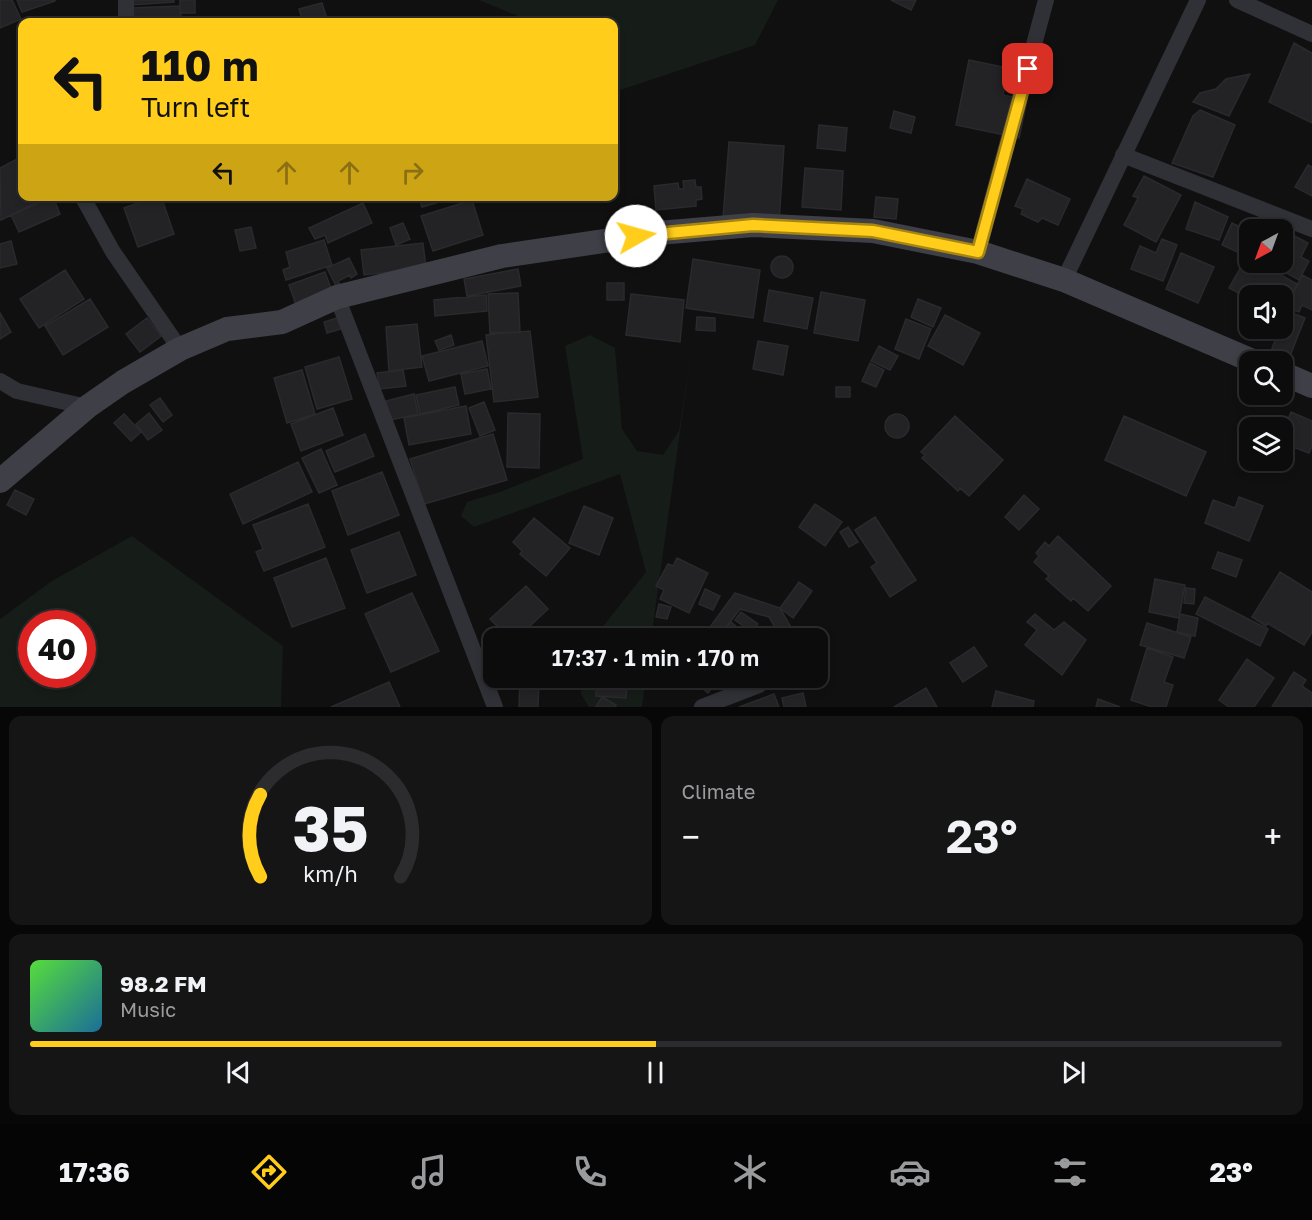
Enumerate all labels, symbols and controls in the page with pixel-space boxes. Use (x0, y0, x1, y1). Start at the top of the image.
text: 110 m (141, 40, 259, 90)
icon: left (42, 42, 120, 120)
pin (1002, 43, 1053, 94)
icon: arrive (1011, 52, 1044, 85)
text: Turn left (141, 91, 250, 123)
icon: left (207, 156, 240, 189)
icon: ahead (270, 156, 303, 189)
icon: ahead (333, 156, 366, 189)
icon: right (396, 156, 429, 189)
position arrow (604, 204, 668, 268)
north arrow (1239, 219, 1293, 273)
map controls (1239, 219, 1293, 471)
button: sound (1239, 285, 1293, 339)
button: search (1239, 351, 1293, 405)
button: layers (1239, 417, 1293, 471)
speed limit sign: 40 (18, 610, 96, 688)
text: 17:37 · 1 min · 170 m (552, 644, 759, 671)
text: Climate (682, 779, 755, 803)
text: 35 (292, 790, 368, 865)
text: 23° (946, 809, 1018, 863)
text: − (682, 817, 700, 856)
text: + (1264, 817, 1282, 856)
text: km/h (303, 862, 358, 888)
text: 98.2 FM (120, 970, 207, 997)
text: Music (120, 997, 176, 1021)
icon: previous (222, 1056, 255, 1089)
icon: pause (639, 1056, 672, 1089)
icon: next (1057, 1056, 1090, 1089)
icon: directions (248, 1151, 290, 1193)
icon: music (408, 1151, 450, 1193)
icon: phone (569, 1151, 611, 1193)
icon: climate (729, 1151, 771, 1193)
icon: car (889, 1151, 931, 1193)
icon: filters (1049, 1151, 1091, 1193)
text: 17:36 (59, 1156, 130, 1188)
text: 23° (1209, 1156, 1253, 1188)

